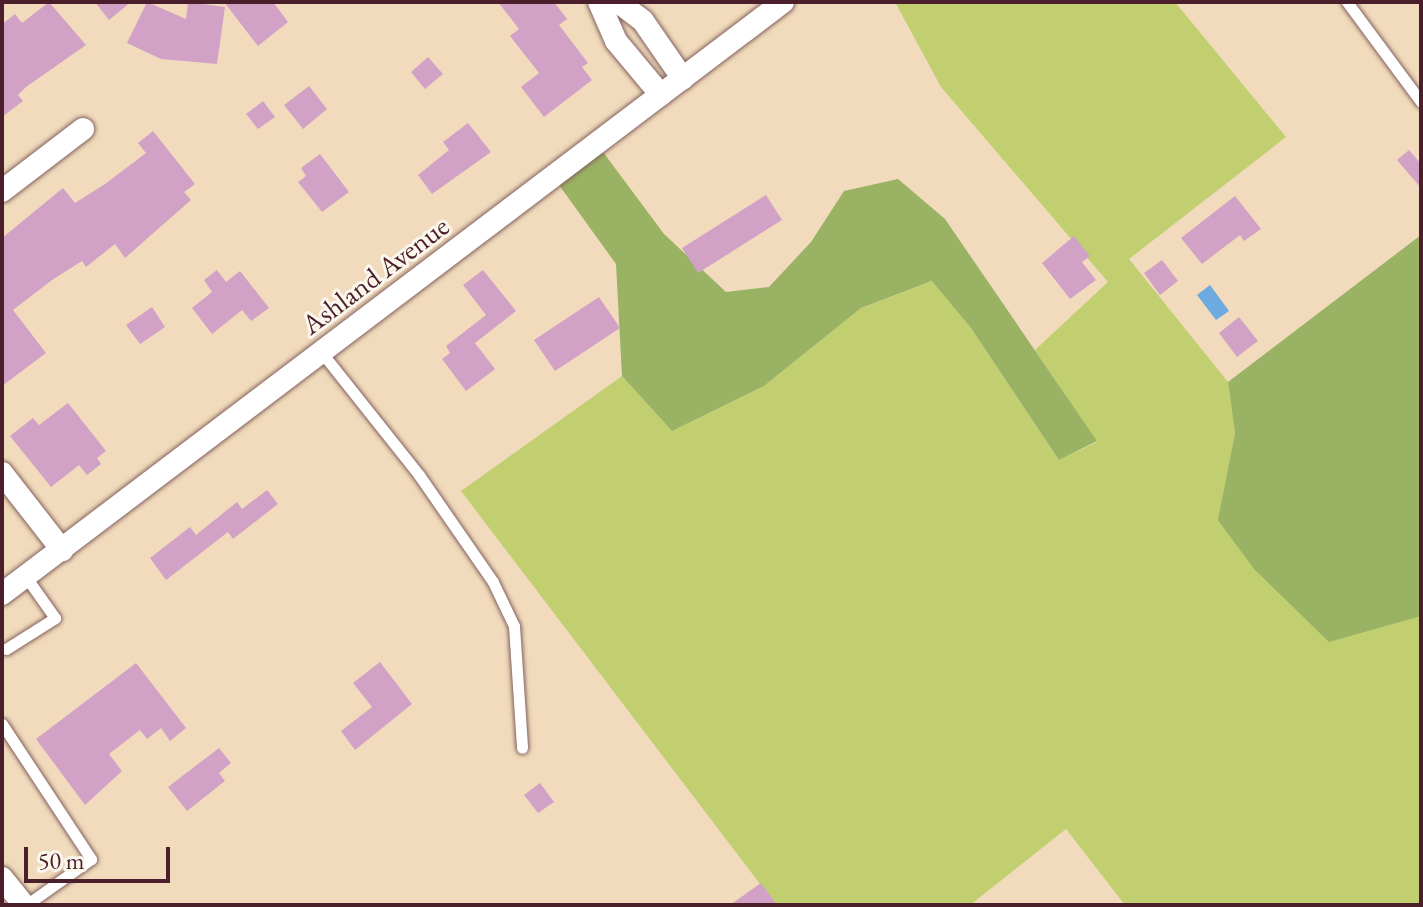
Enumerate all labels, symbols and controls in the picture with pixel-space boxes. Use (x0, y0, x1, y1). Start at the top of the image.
street label: Ashland Avenue (295, 209, 455, 341)
scale bar (28, 831, 174, 881)
text: 50 m (38, 845, 85, 876)

